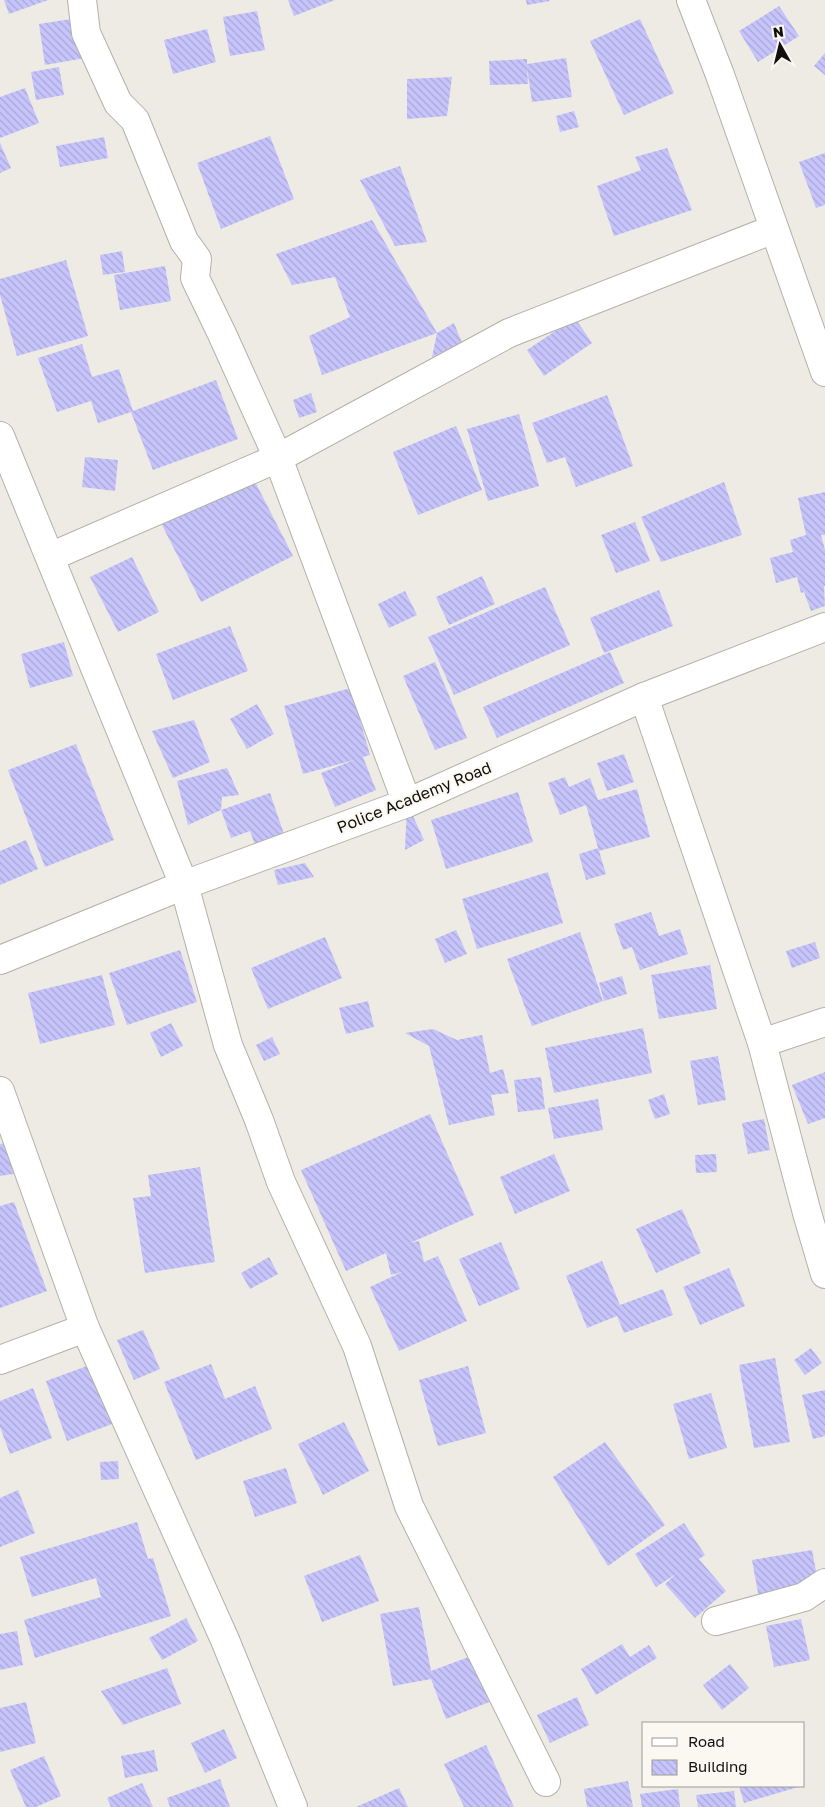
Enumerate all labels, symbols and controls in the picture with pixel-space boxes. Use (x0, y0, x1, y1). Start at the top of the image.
north arrow (755, 20, 805, 70)
text: N (772, 22, 785, 41)
street label: Police Academy Road (334, 757, 494, 837)
legend (642, 1722, 805, 1787)
text: Road (688, 1732, 725, 1750)
text: Building (688, 1757, 748, 1775)

